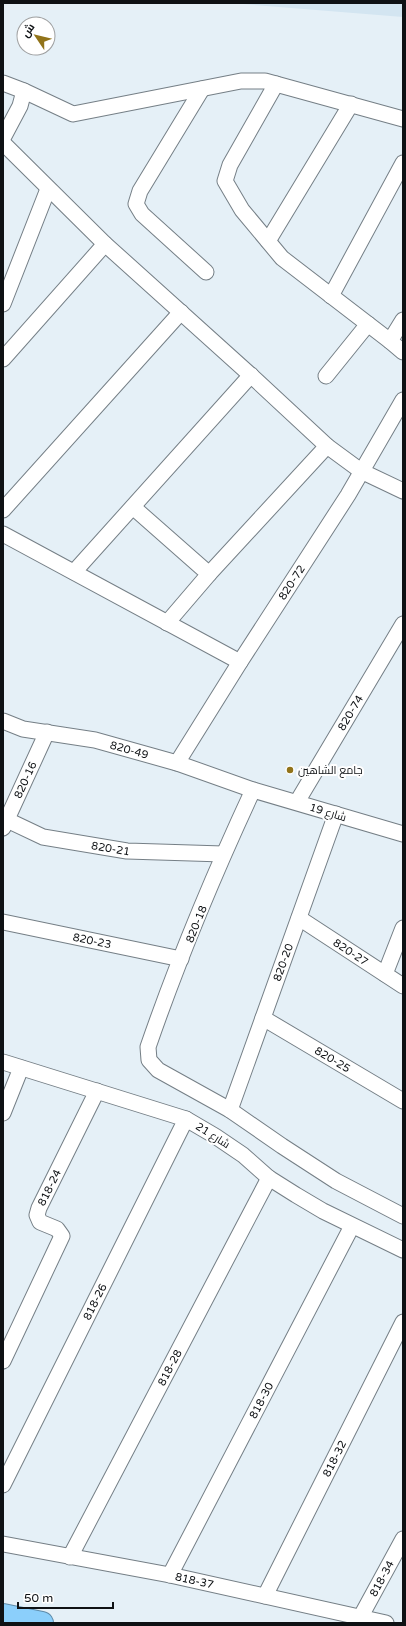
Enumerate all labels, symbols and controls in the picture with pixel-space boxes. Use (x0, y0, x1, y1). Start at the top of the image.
north arrow (16, 16, 56, 56)
text: ش (19, 21, 38, 40)
street label: 820-72 (276, 563, 308, 602)
street label: 820-74 (335, 693, 366, 733)
street label: 820-49 (109, 739, 150, 762)
street label: 820-16 (11, 759, 40, 801)
place label: جامع الشاهين (298, 764, 363, 778)
marker: جامع الشاهين (285, 765, 295, 775)
street label: شارع 19 (307, 801, 348, 825)
street label: 820-21 (90, 839, 131, 858)
street label: 820-18 (183, 904, 210, 945)
street label: 820-23 (72, 931, 113, 951)
street label: 820-27 (331, 936, 371, 969)
street label: 820-20 (271, 942, 296, 983)
street label: 820-25 (312, 1044, 353, 1075)
street label: شارع 21 (193, 1120, 232, 1152)
street label: 818-24 (35, 1167, 64, 1208)
street label: 818-26 (81, 1281, 110, 1322)
street label: 818-28 (155, 1347, 185, 1388)
street label: 818-30 (247, 1380, 276, 1421)
street label: 818-32 (320, 1438, 349, 1479)
street label: 818-34 (367, 1558, 397, 1599)
street label: 818-37 (174, 1570, 215, 1592)
scale bar (18, 1584, 113, 1610)
text: 50 m (24, 1591, 53, 1605)

